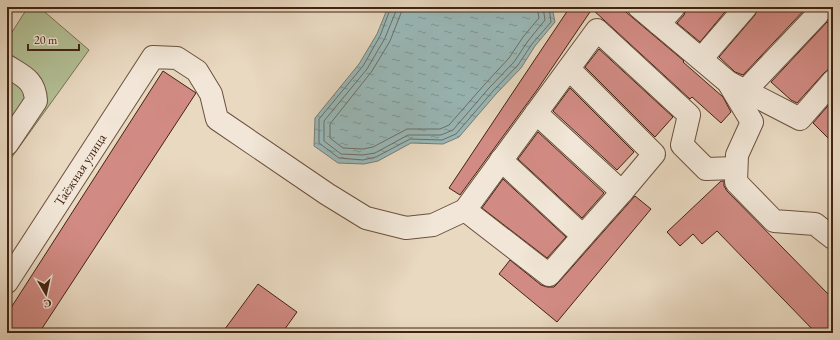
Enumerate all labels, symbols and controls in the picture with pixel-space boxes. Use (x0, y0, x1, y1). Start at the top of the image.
scale bar (28, 26, 79, 52)
text: 20 m (34, 32, 58, 48)
street label: Таёжная улица (50, 129, 110, 209)
north arrow (26, 274, 66, 314)
text: С (42, 296, 53, 311)

